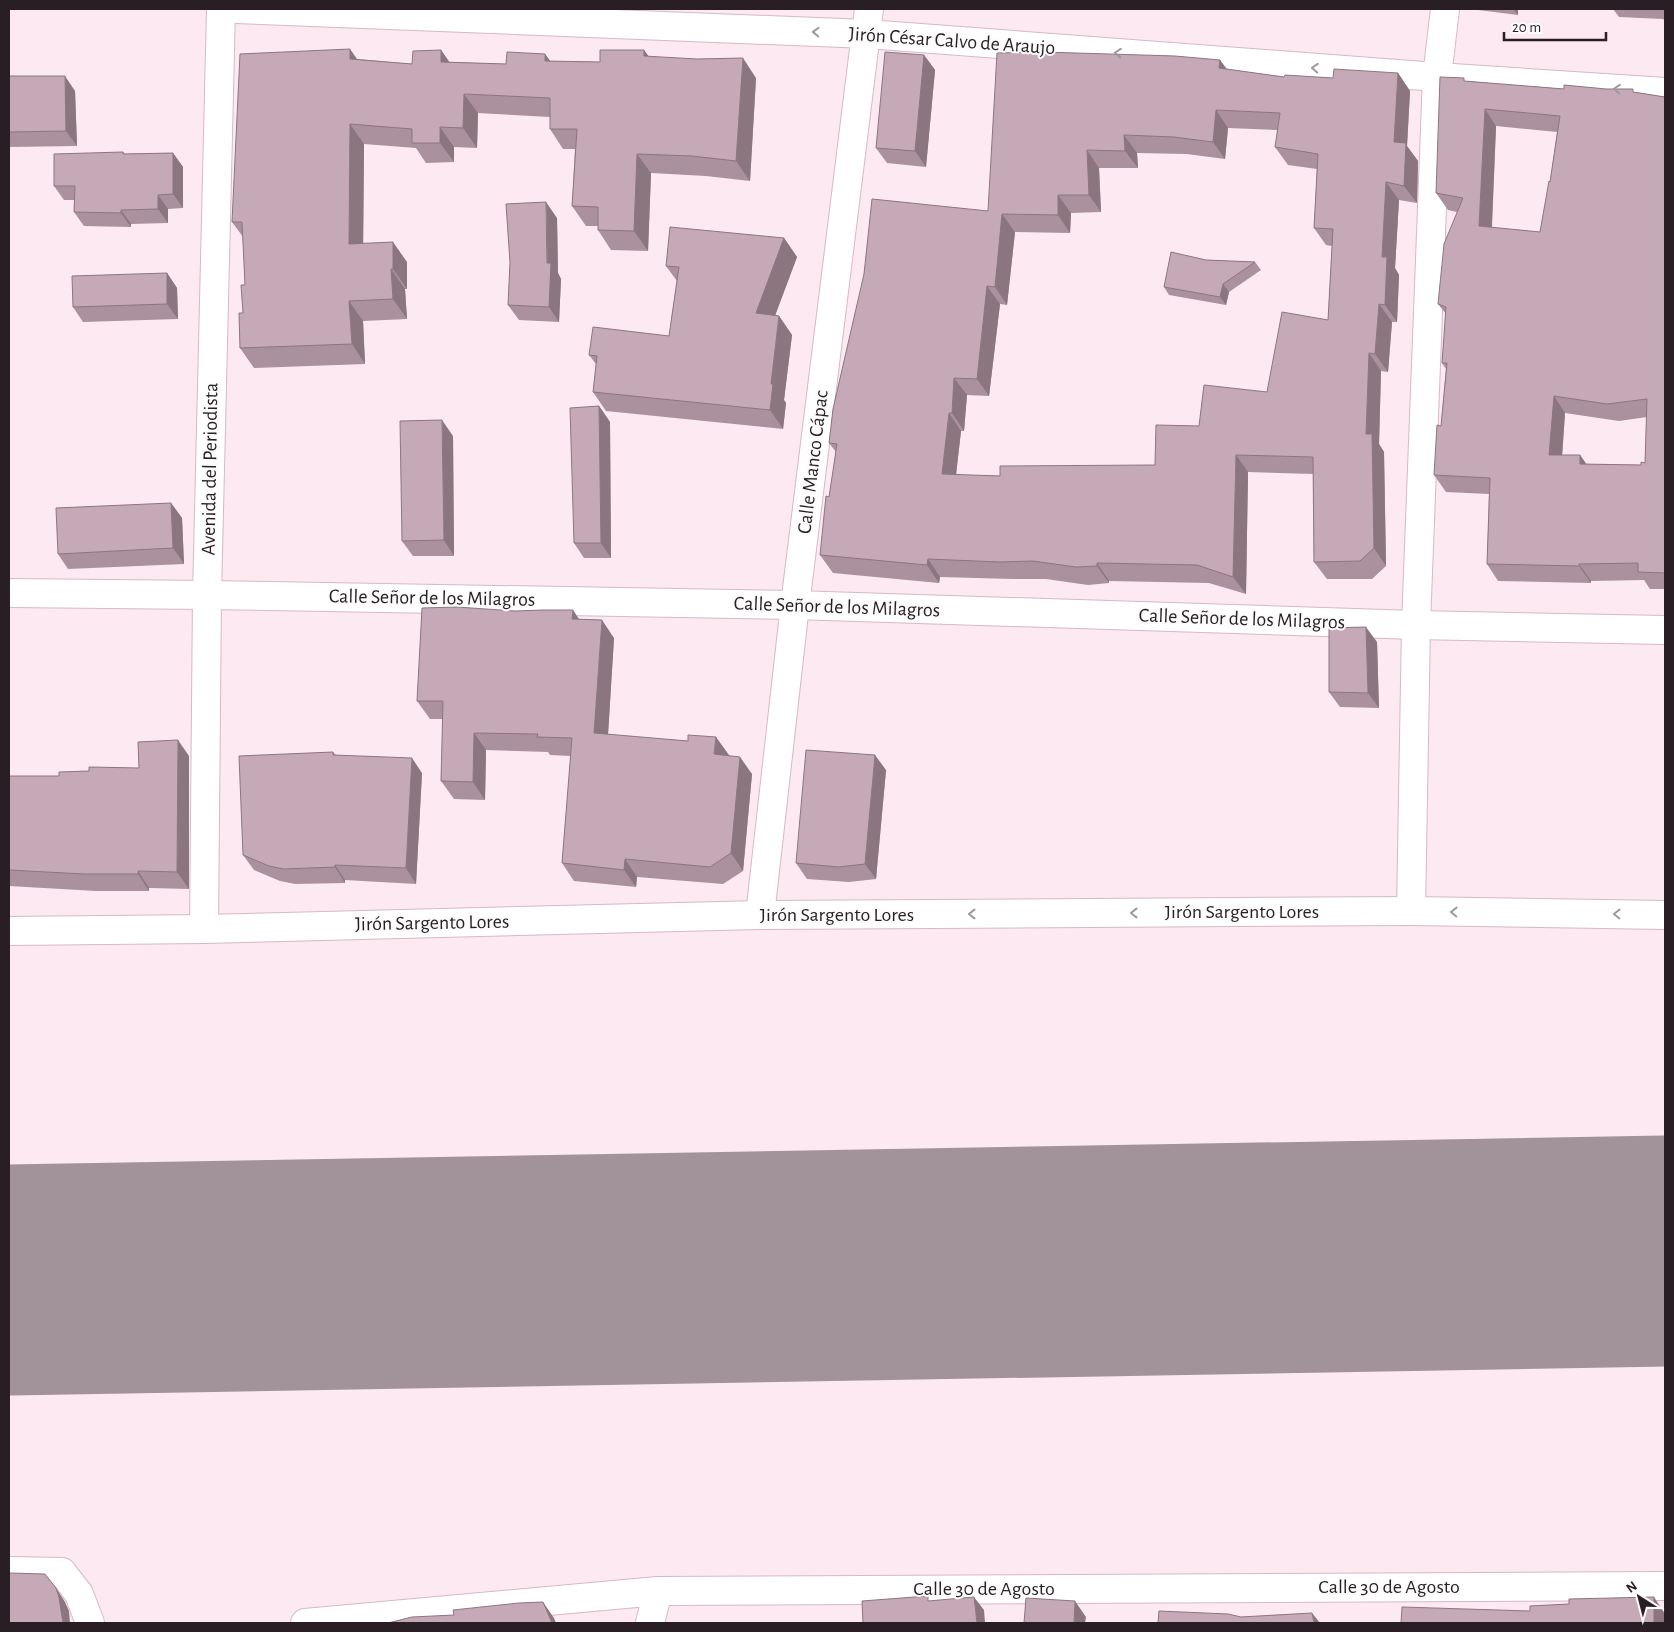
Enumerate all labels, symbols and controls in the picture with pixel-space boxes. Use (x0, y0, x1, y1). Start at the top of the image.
scale bar (1504, 10, 1606, 42)
text: 20 m (1512, 20, 1541, 35)
street label: Jirón César Calvo de Araujo (848, 24, 1056, 58)
one-way arrow (812, 27, 820, 37)
one-way arrow (1114, 48, 1122, 59)
one-way arrow (1311, 63, 1319, 74)
one-way arrow (1612, 83, 1620, 94)
street label: Avenida del Periodista (198, 383, 222, 555)
street label: Calle Manco Cápac (794, 389, 832, 535)
street label: Calle Señor de los Milagros (329, 586, 535, 610)
street label: Calle Señor de los Milagros (733, 593, 941, 621)
street label: Calle Señor de los Milagros (1138, 605, 1346, 633)
street label: Jirón Sargento Lores (1165, 902, 1319, 922)
street label: Jirón Sargento Lores (760, 905, 914, 925)
one-way arrow (1450, 907, 1458, 917)
one-way arrow (1130, 908, 1138, 918)
one-way arrow (967, 909, 975, 919)
one-way arrow (1612, 909, 1620, 919)
street label: Jirón Sargento Lores (355, 912, 509, 934)
north arrow (1614, 1572, 1664, 1622)
street label: Calle 30 de Agosto (1318, 1577, 1460, 1597)
street label: Calle 30 de Agosto (913, 1579, 1055, 1599)
text: N (1624, 1579, 1640, 1596)

